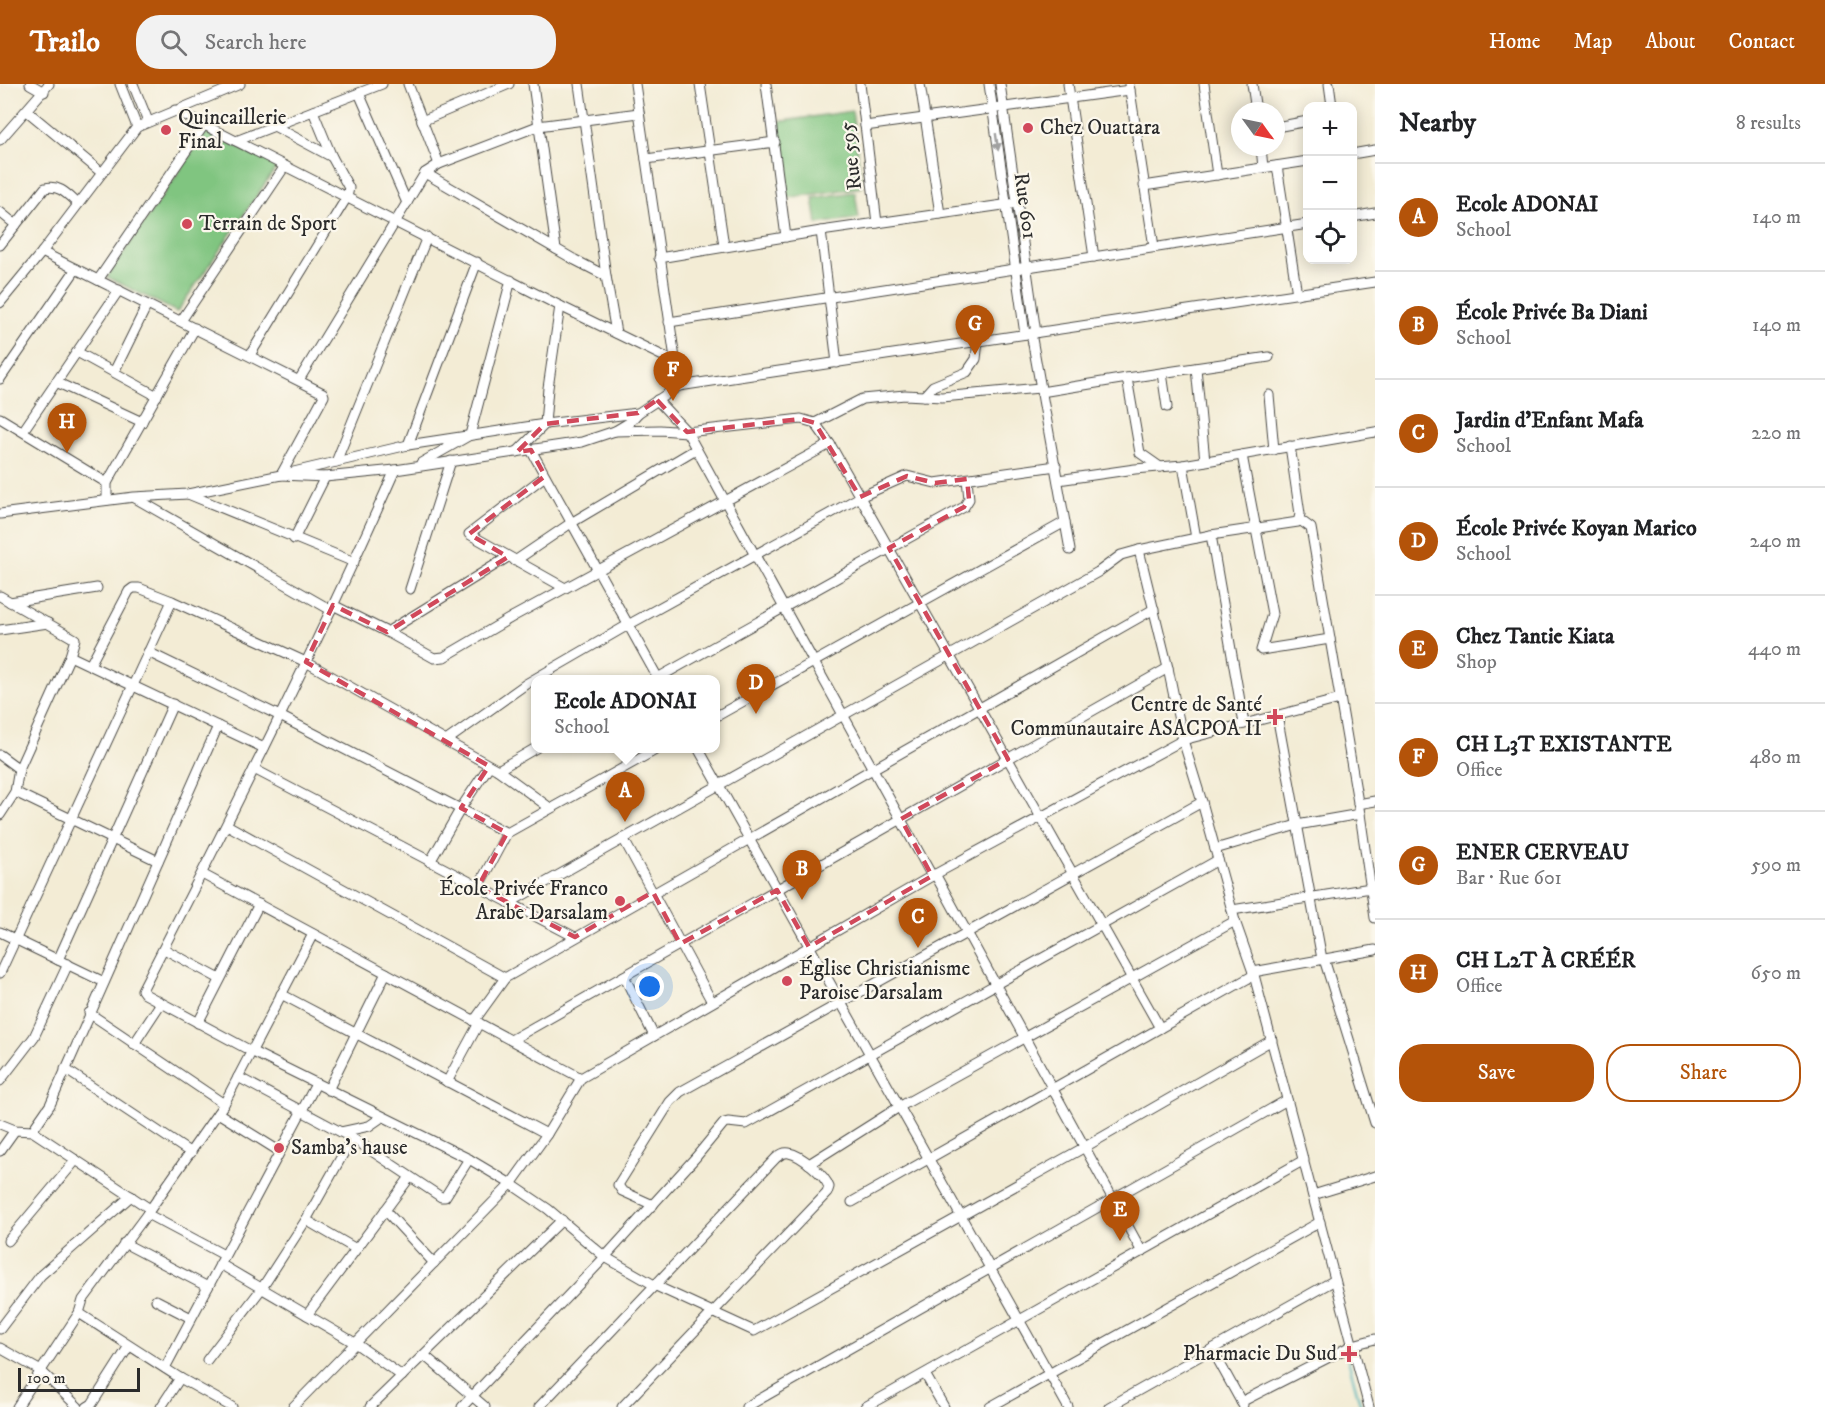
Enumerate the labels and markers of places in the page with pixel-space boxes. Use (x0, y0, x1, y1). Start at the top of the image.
place label: Quincaillerie Final (178, 105, 287, 155)
place label: Chez Ouattara (1040, 115, 1160, 141)
marker: Chez Ouattara (1021, 121, 1035, 135)
marker: Quincaillerie Final (159, 123, 173, 137)
place label: Terrain de Sport (199, 211, 337, 237)
marker: Terrain de Sport (180, 217, 194, 231)
pin: G (956, 306, 994, 355)
pin: F (654, 352, 692, 401)
pin: H (48, 404, 86, 453)
pin: D (736, 664, 776, 714)
place label: Centre de Santé Communautaire ASACPOA II (1011, 692, 1262, 742)
marker: Centre de Santé Communautaire ASACPOA II (1266, 708, 1284, 726)
pin: A (606, 772, 644, 822)
pin: B (782, 850, 822, 900)
place label: École Privée Franco Arabe Darsalam (439, 875, 608, 926)
marker: École Privée Franco Arabe Darsalam (613, 894, 627, 908)
pin: C (898, 898, 938, 948)
place label: Église Christianisme Paroise Darsalam (799, 955, 970, 1006)
marker: Église Christianisme Paroise Darsalam (780, 974, 794, 988)
place label: Samba's hause (291, 1135, 408, 1161)
marker: Samba's hause (272, 1141, 286, 1155)
pin: E (1100, 1192, 1140, 1241)
place label: Pharmacie Du Sud (1183, 1341, 1338, 1367)
marker: Pharmacie Du Sud (1342, 1347, 1356, 1361)

